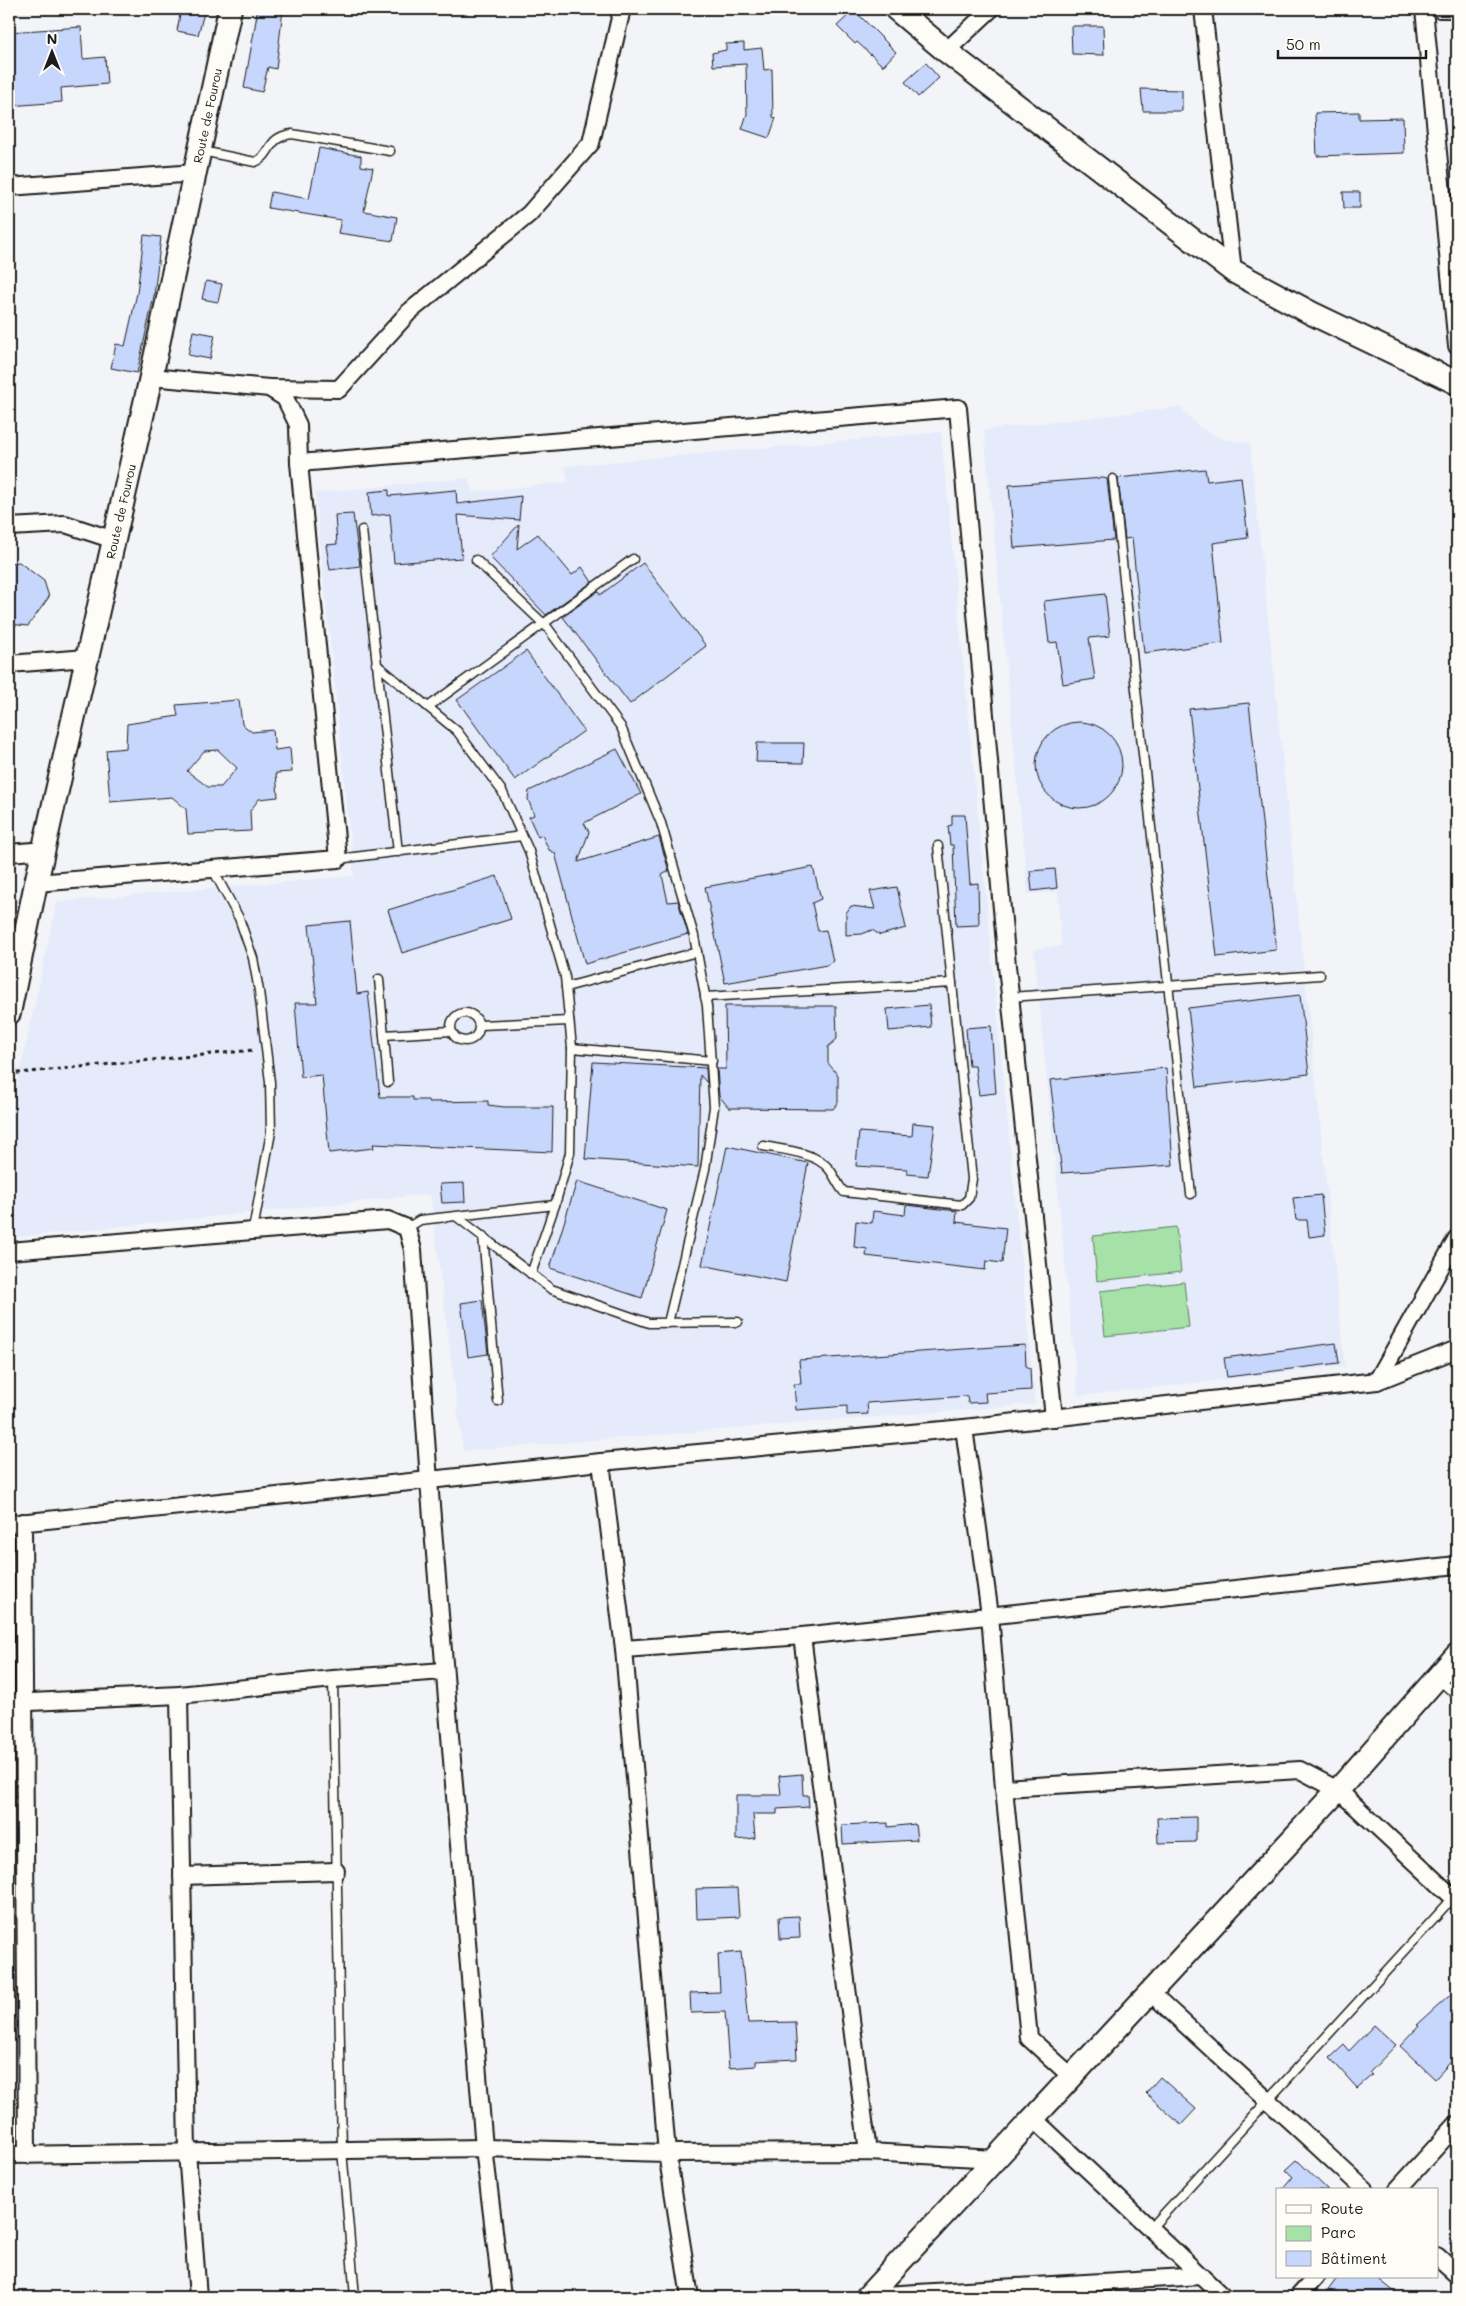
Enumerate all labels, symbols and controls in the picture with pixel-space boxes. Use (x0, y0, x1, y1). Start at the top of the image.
north arrow (28, 28, 78, 78)
scale bar (1278, 28, 1426, 60)
text: N (47, 29, 57, 48)
text: 50 m (1286, 34, 1321, 54)
street label: Route de Fourou (189, 67, 225, 165)
street label: Route de Fourou (102, 462, 139, 560)
legend (1276, 2188, 1438, 2278)
text: Route (1321, 2198, 1364, 2218)
text: Parc (1321, 2222, 1356, 2242)
text: Bâtiment (1321, 2248, 1387, 2268)

